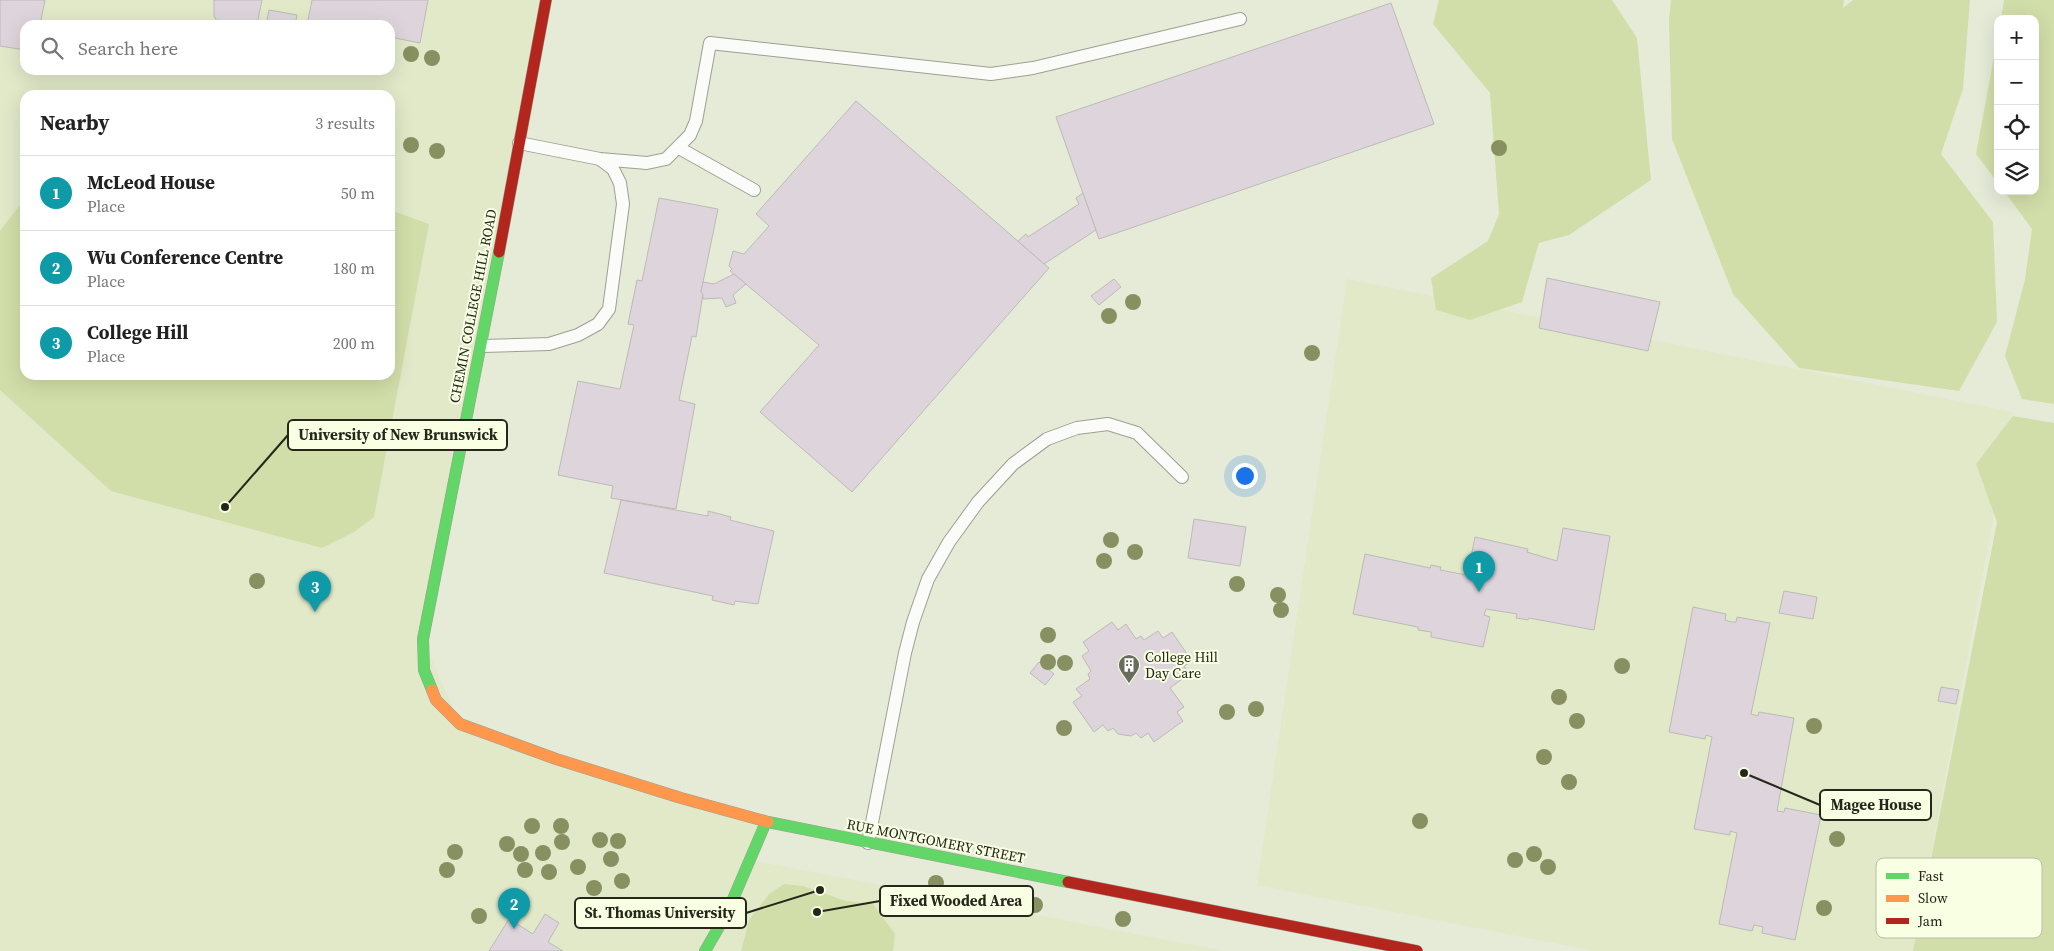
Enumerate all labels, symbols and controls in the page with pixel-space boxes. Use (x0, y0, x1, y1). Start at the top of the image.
map controls (1994, 15, 2039, 195)
button: + (1994, 15, 2039, 60)
search box (20, 20, 395, 75)
icon: search (38, 34, 66, 62)
text: Search here (78, 35, 178, 61)
button: − (1994, 60, 2039, 105)
button: locate (1994, 105, 2039, 150)
text: Nearby (40, 108, 110, 137)
text: 3 results (315, 112, 375, 134)
button: layers (1994, 150, 2039, 195)
text: McLeod House (87, 169, 215, 195)
text: 1 (52, 182, 60, 204)
text: 50 m (341, 182, 375, 204)
text: Place (87, 195, 125, 217)
street label: CHEMIN COLLEGE HILL ROAD (444, 207, 502, 405)
text: Wu Conference Centre (87, 244, 283, 270)
text: 2 (52, 257, 60, 279)
text: 180 m (333, 257, 375, 279)
text: Place (87, 270, 125, 292)
text: College Hill (87, 319, 188, 345)
text: 3 (52, 332, 60, 354)
text: 200 m (333, 332, 375, 354)
text: Place (87, 345, 125, 367)
callout: University of New Brunswick (288, 420, 507, 450)
text: University of New Brunswick (298, 424, 498, 445)
your location (1232, 463, 1258, 489)
pin: 1 (1463, 551, 1495, 592)
pin: 3 (299, 571, 331, 612)
place label: College Hill Day Care (1145, 647, 1218, 683)
building icon: College Hill Day Care (1117, 653, 1141, 684)
callout: Magee House (1820, 790, 1931, 820)
text: Magee House (1830, 794, 1922, 815)
street label: RUE MONTGOMERY STREET (845, 814, 1027, 868)
legend (1876, 858, 2042, 938)
text: Fast (1918, 866, 1944, 886)
callout: Fixed Wooded Area (880, 886, 1033, 916)
pin: 2 (498, 888, 530, 929)
text: Slow (1918, 888, 1948, 908)
text: Fixed Wooded Area (890, 890, 1023, 911)
callout: St. Thomas University (575, 898, 746, 928)
text: St. Thomas University (584, 902, 736, 923)
text: Jam (1917, 911, 1943, 931)

